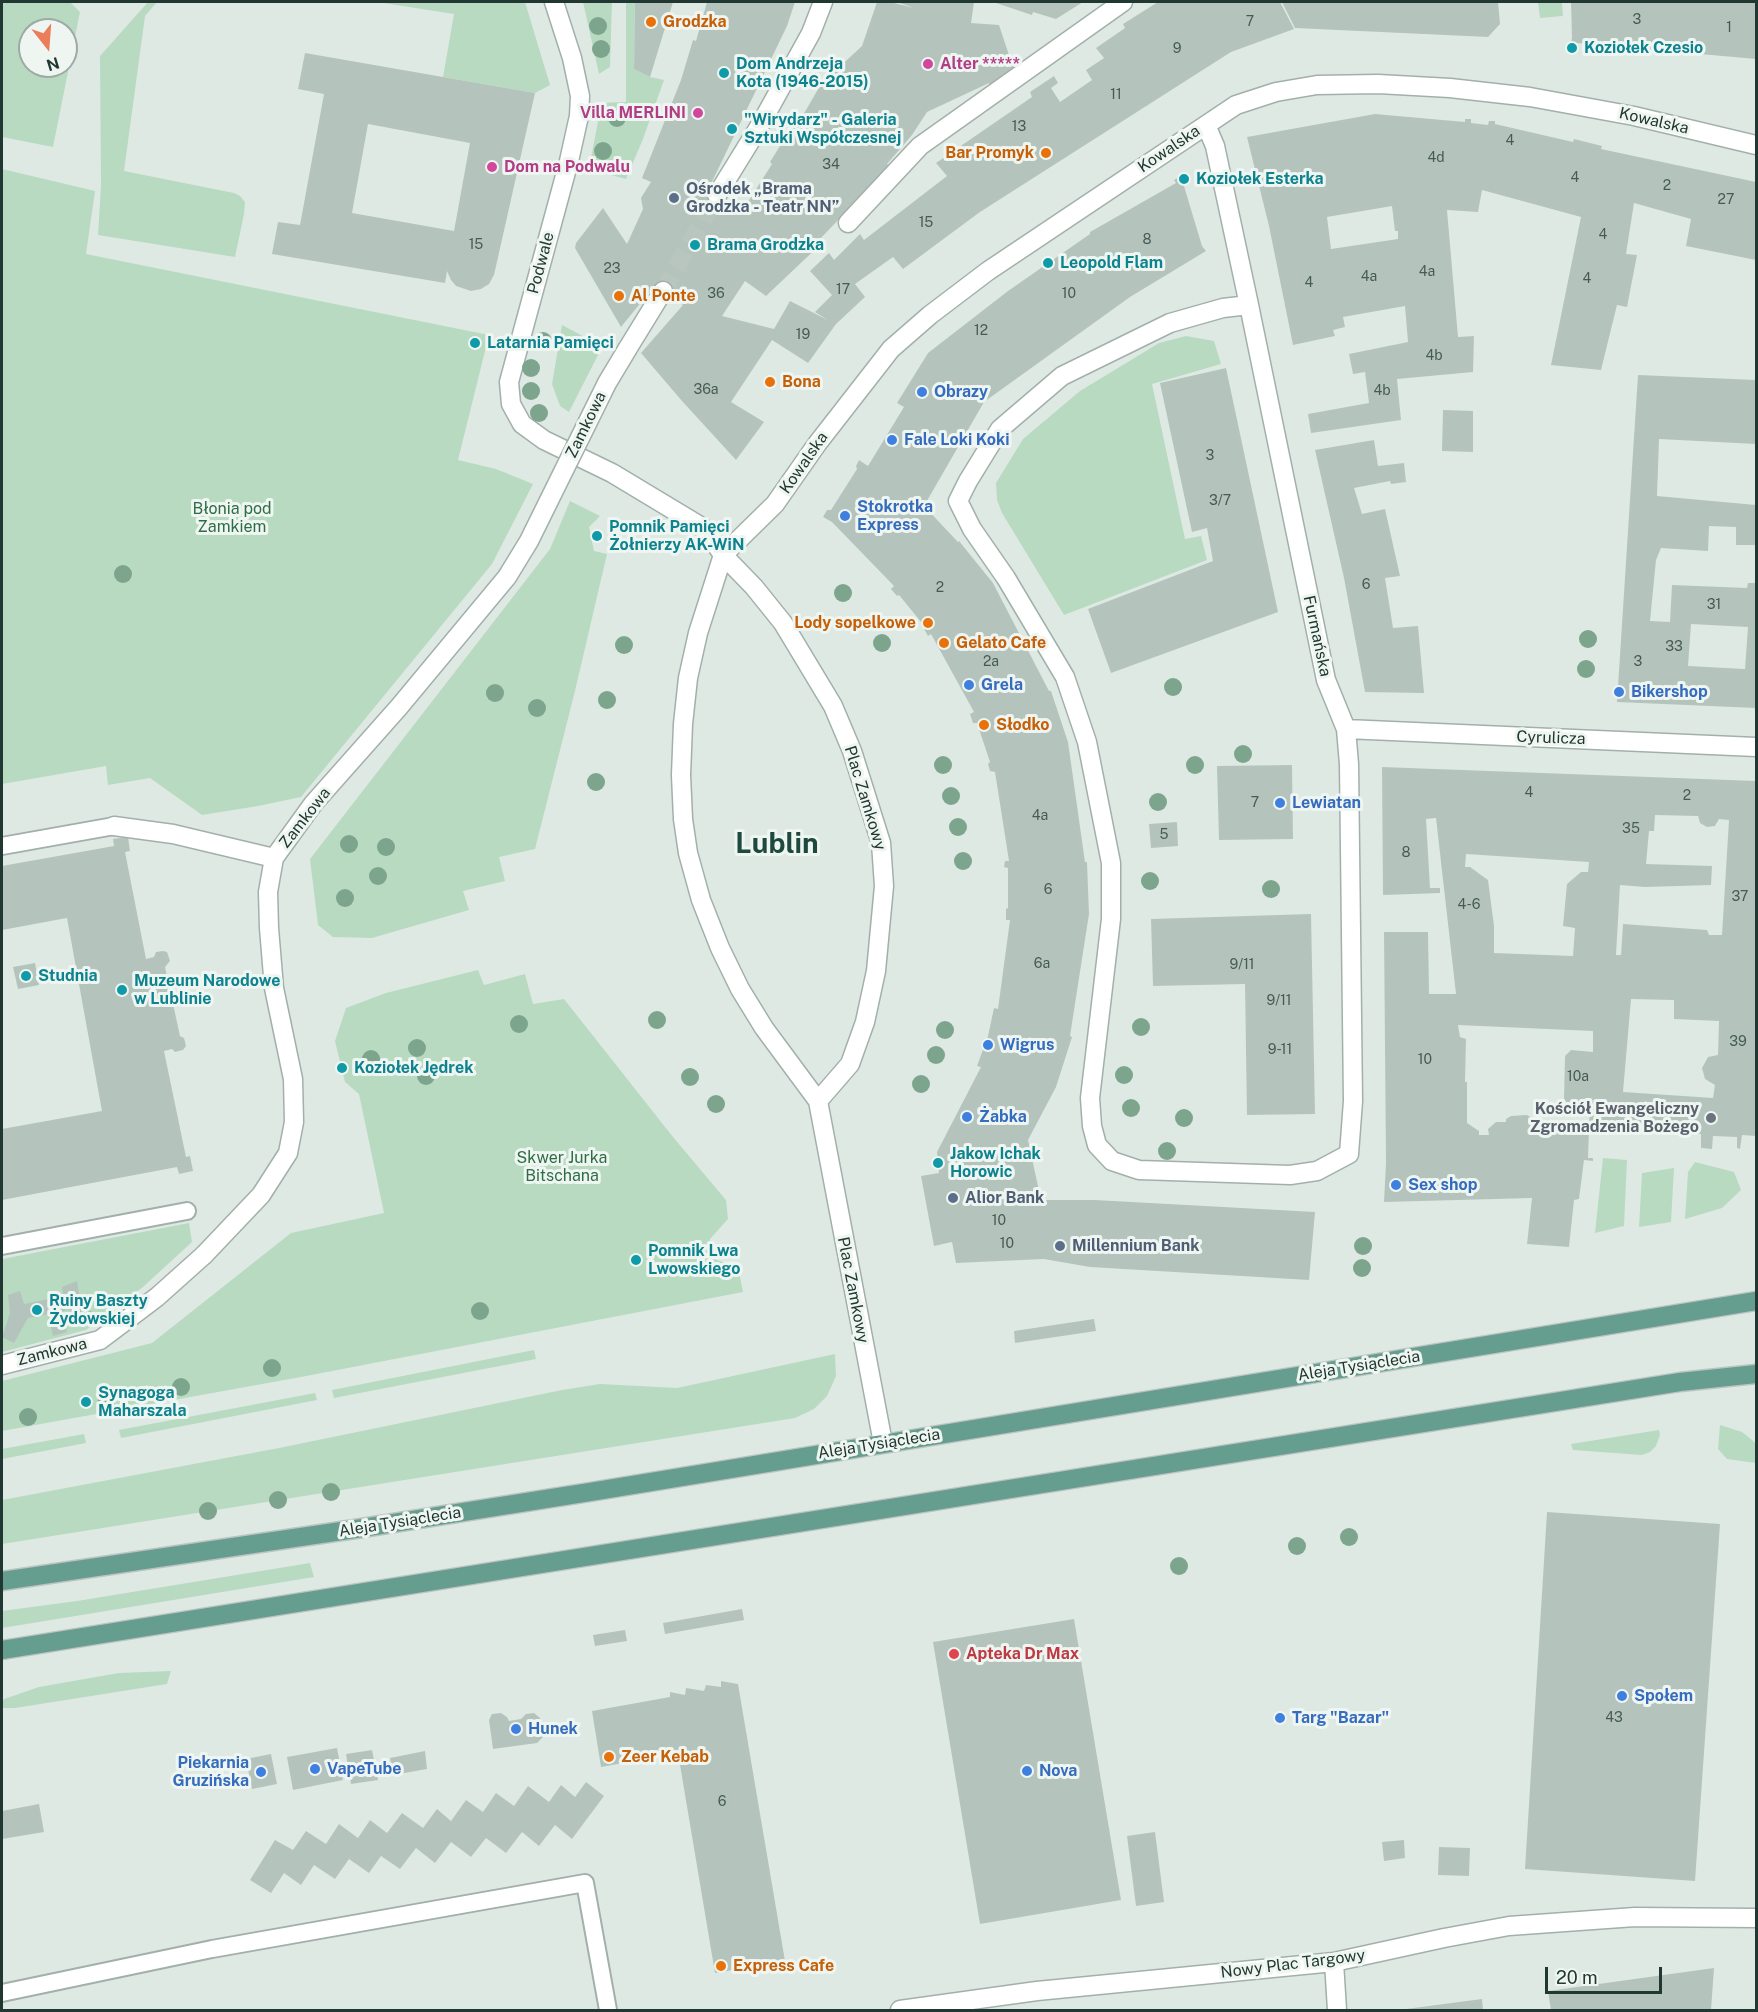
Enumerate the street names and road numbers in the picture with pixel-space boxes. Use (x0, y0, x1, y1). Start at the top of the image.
street label: Kowalska (1617, 104, 1691, 138)
street label: Kowalska (1134, 121, 1204, 177)
street label: Podwale (524, 230, 558, 296)
street label: Zamkowa (562, 389, 610, 461)
street label: Kowalska (776, 428, 832, 498)
street label: Furmańska (1299, 594, 1335, 678)
street label: Cyrulicza (1516, 727, 1586, 749)
street label: Plac Zamkowy (840, 744, 890, 852)
street label: Zamkowa (275, 784, 335, 852)
street label: Plac Zamkowy (833, 1235, 873, 1345)
street label: Zamkowa (15, 1334, 89, 1370)
street label: Aleja Tysiąclecia (1297, 1347, 1421, 1385)
street label: Aleja Tysiąclecia (817, 1425, 941, 1463)
street label: Aleja Tysiąclecia (338, 1503, 462, 1541)
street label: Nowy Plac Targowy (1220, 1946, 1366, 1982)

